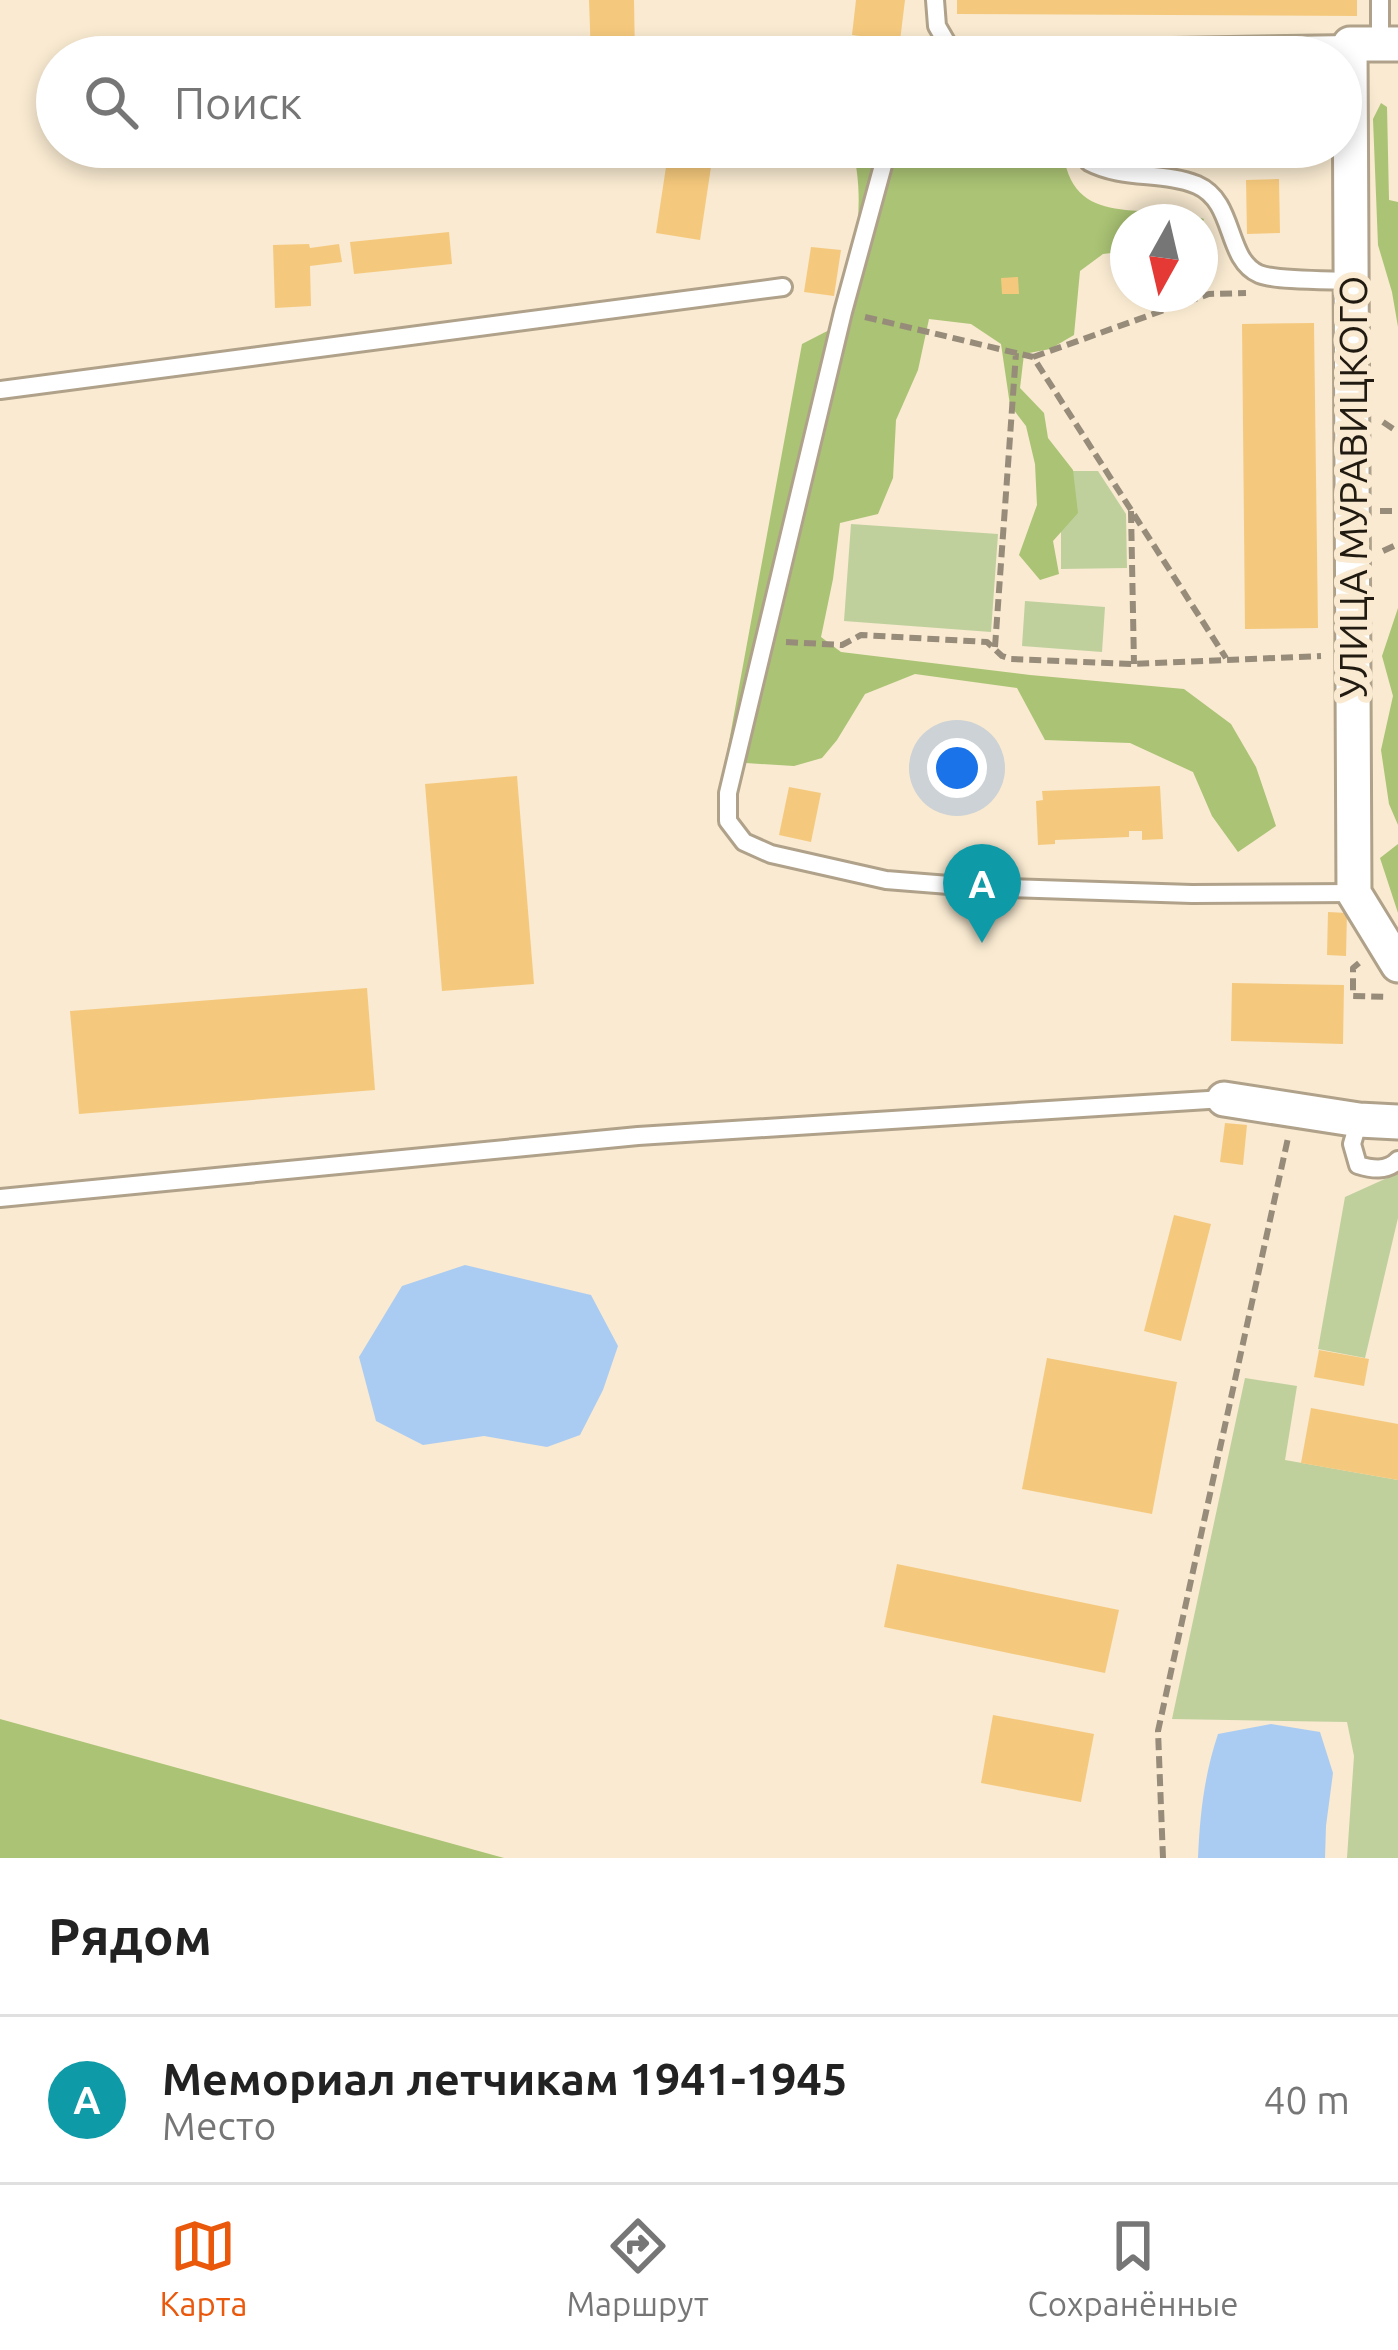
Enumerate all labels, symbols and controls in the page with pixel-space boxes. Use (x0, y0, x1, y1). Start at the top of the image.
search box (36, 36, 1362, 168)
icon: search (78, 69, 144, 135)
text: Поиск (174, 77, 302, 128)
north arrow (1110, 204, 1218, 312)
street label: УЛИЦА МУРАВИЦКОГО (1331, 276, 1374, 698)
your location (927, 738, 987, 798)
pin: A (943, 844, 1021, 943)
text: Рядом (48, 1907, 212, 1965)
text: Мемориал летчикам 1941-1945 (162, 2053, 847, 2104)
text: A (73, 2078, 101, 2121)
text: 40 m (1263, 2078, 1350, 2121)
text: Место (162, 2104, 276, 2147)
tab: Карта (159, 2213, 247, 2322)
tab: Маршрут (566, 2213, 709, 2322)
tab: Сохранённые (1028, 2213, 1239, 2322)

